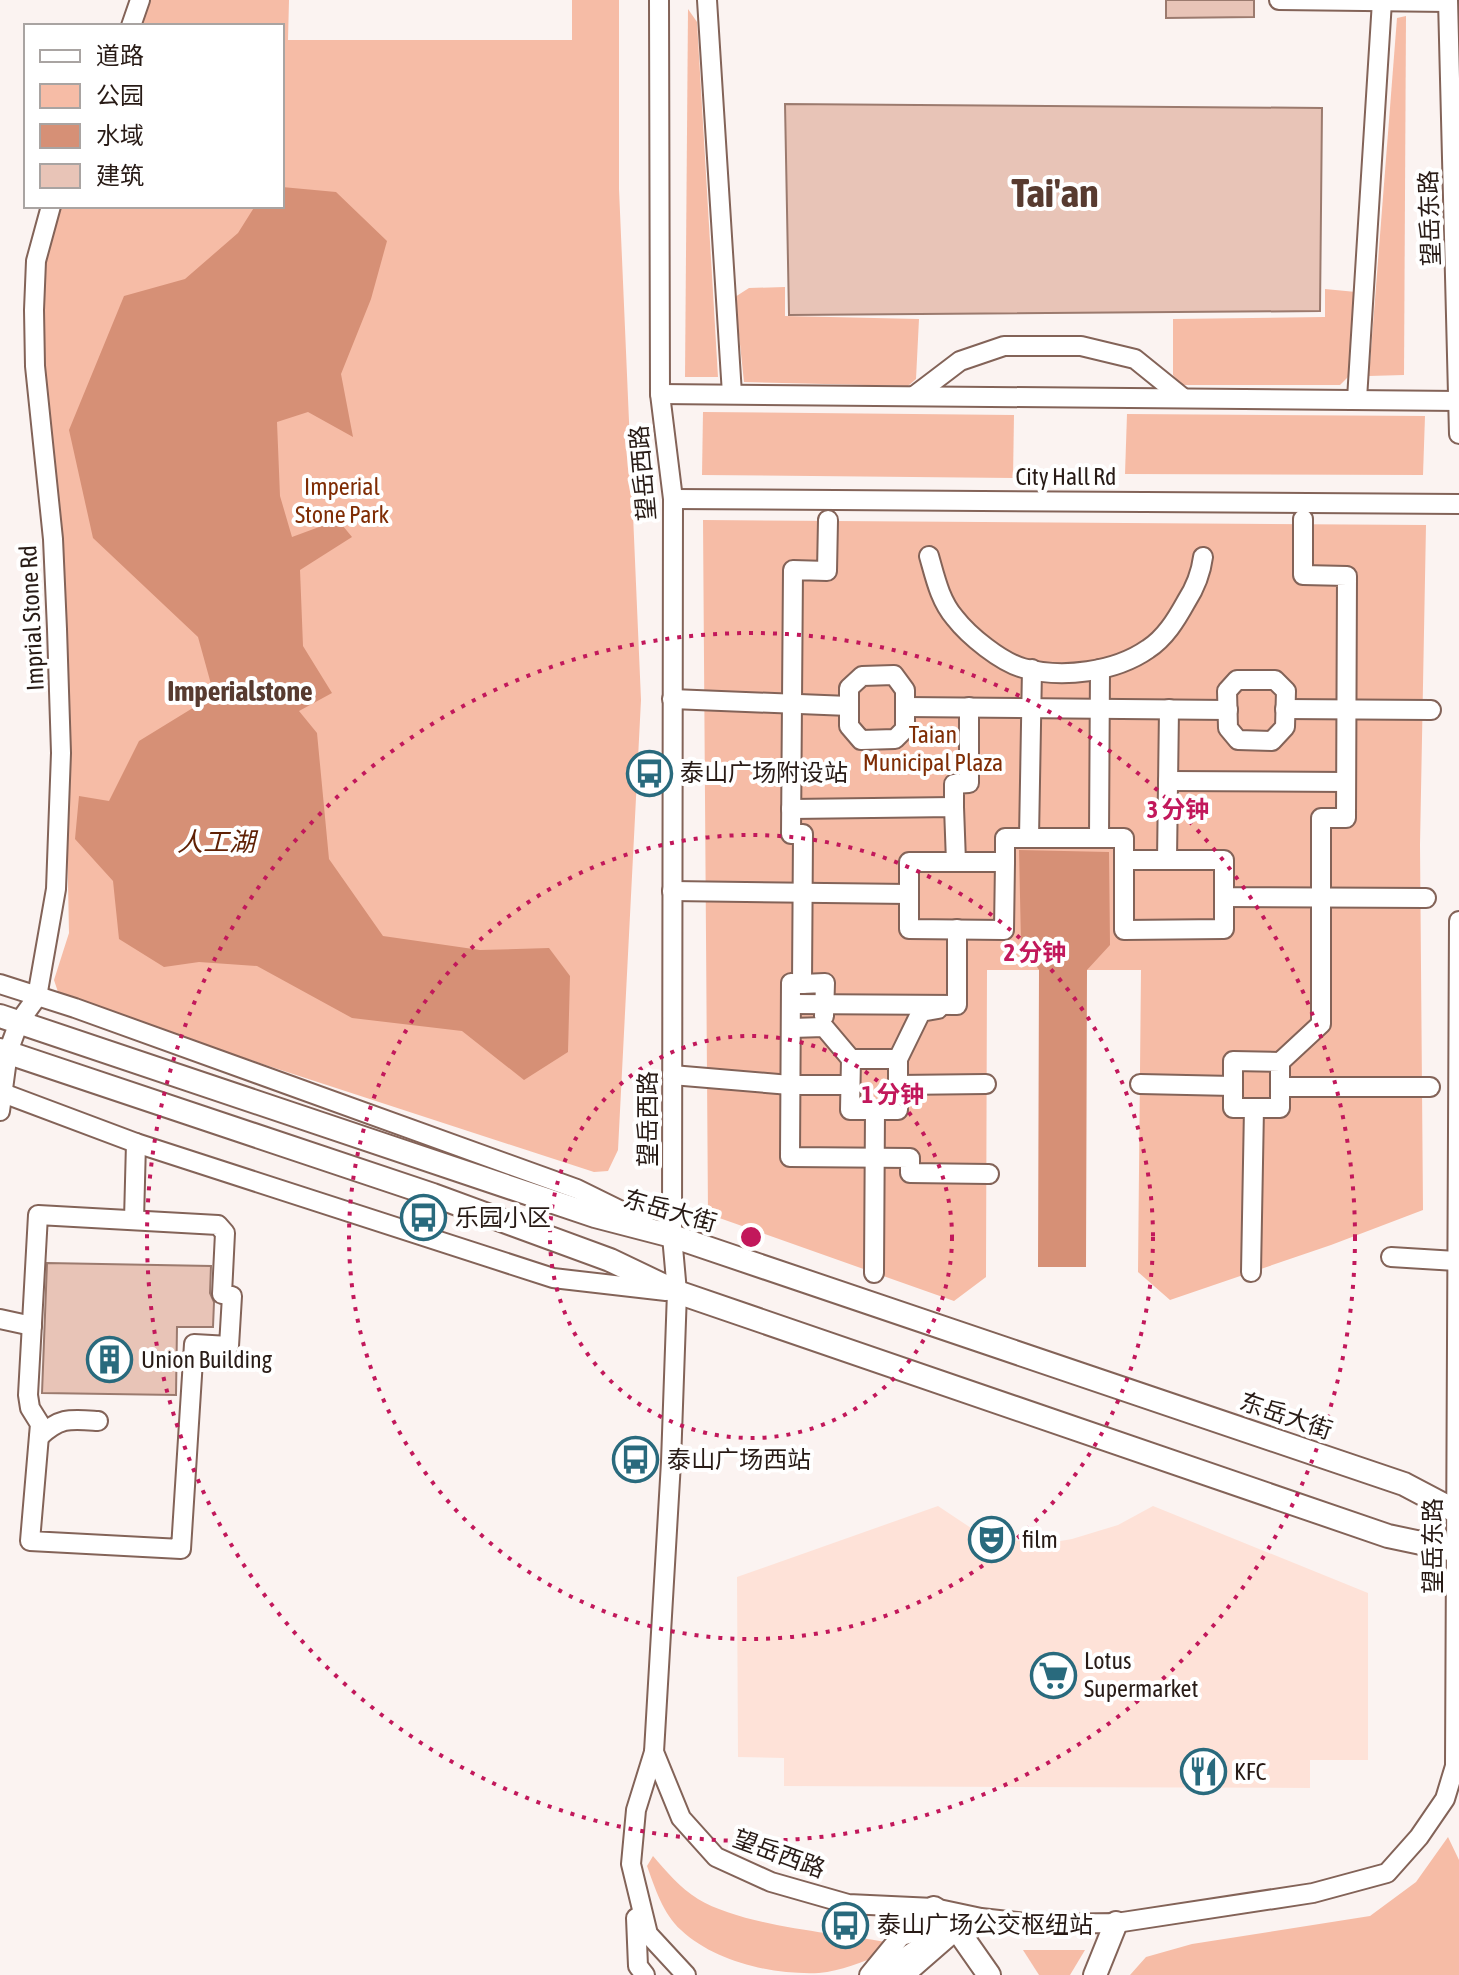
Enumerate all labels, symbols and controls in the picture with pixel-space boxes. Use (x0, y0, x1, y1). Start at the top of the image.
legend (24, 24, 284, 208)
text: 道路 (96, 42, 144, 69)
text: 公园 (96, 82, 144, 109)
text: 水域 (96, 122, 144, 149)
text: 建筑 (96, 162, 144, 189)
district label: Tai'an (1011, 170, 1099, 215)
street label: 望岳东路 (1414, 170, 1445, 266)
street label: 望岳西路 (625, 424, 660, 522)
street label: City Hall Rd (1016, 463, 1116, 490)
park label: Imperial Stone Park (295, 473, 389, 528)
street label: Imprial Stone Rd (14, 545, 49, 691)
district label: Imperialstone (167, 675, 313, 707)
park label: Taian Municipal Plaza (863, 721, 1003, 776)
bus stop icon: 泰山广场附设站 (625, 749, 673, 797)
place label: 泰山广场附设站 (680, 759, 848, 786)
text: 3 分钟 (1147, 796, 1209, 823)
water label: 人工湖 (177, 827, 259, 857)
text: 2 分钟 (1004, 939, 1066, 966)
street label: 望岳西路 (634, 1071, 661, 1167)
text: 1 分钟 (862, 1081, 924, 1108)
street label: 东岳大街 (620, 1184, 720, 1237)
bus stop icon: 乐园小区 (400, 1194, 448, 1242)
place label: 乐园小区 (455, 1204, 551, 1231)
centre of rings (737, 1223, 765, 1251)
building icon: Union Building (86, 1336, 134, 1384)
place label: Union Building (141, 1346, 273, 1373)
street label: 东岳大街 (1236, 1387, 1336, 1444)
bus stop icon: 泰山广场西站 (612, 1436, 660, 1484)
place label: 泰山广场西站 (667, 1446, 811, 1473)
street label: 望岳东路 (1419, 1498, 1446, 1594)
theatre icon: film (967, 1516, 1015, 1564)
place label: film (1022, 1526, 1058, 1553)
place label: Lotus Supermarket (1084, 1647, 1199, 1702)
supermarket icon: Lotus Supermarket (1029, 1651, 1077, 1699)
restaurant icon: KFC (1179, 1748, 1227, 1796)
place label: KFC (1234, 1758, 1266, 1785)
street label: 望岳西路 (729, 1824, 829, 1883)
bus stop icon: 泰山广场公交枢纽站 (822, 1901, 870, 1949)
place label: 泰山广场公交枢纽站 (877, 1911, 1093, 1938)

